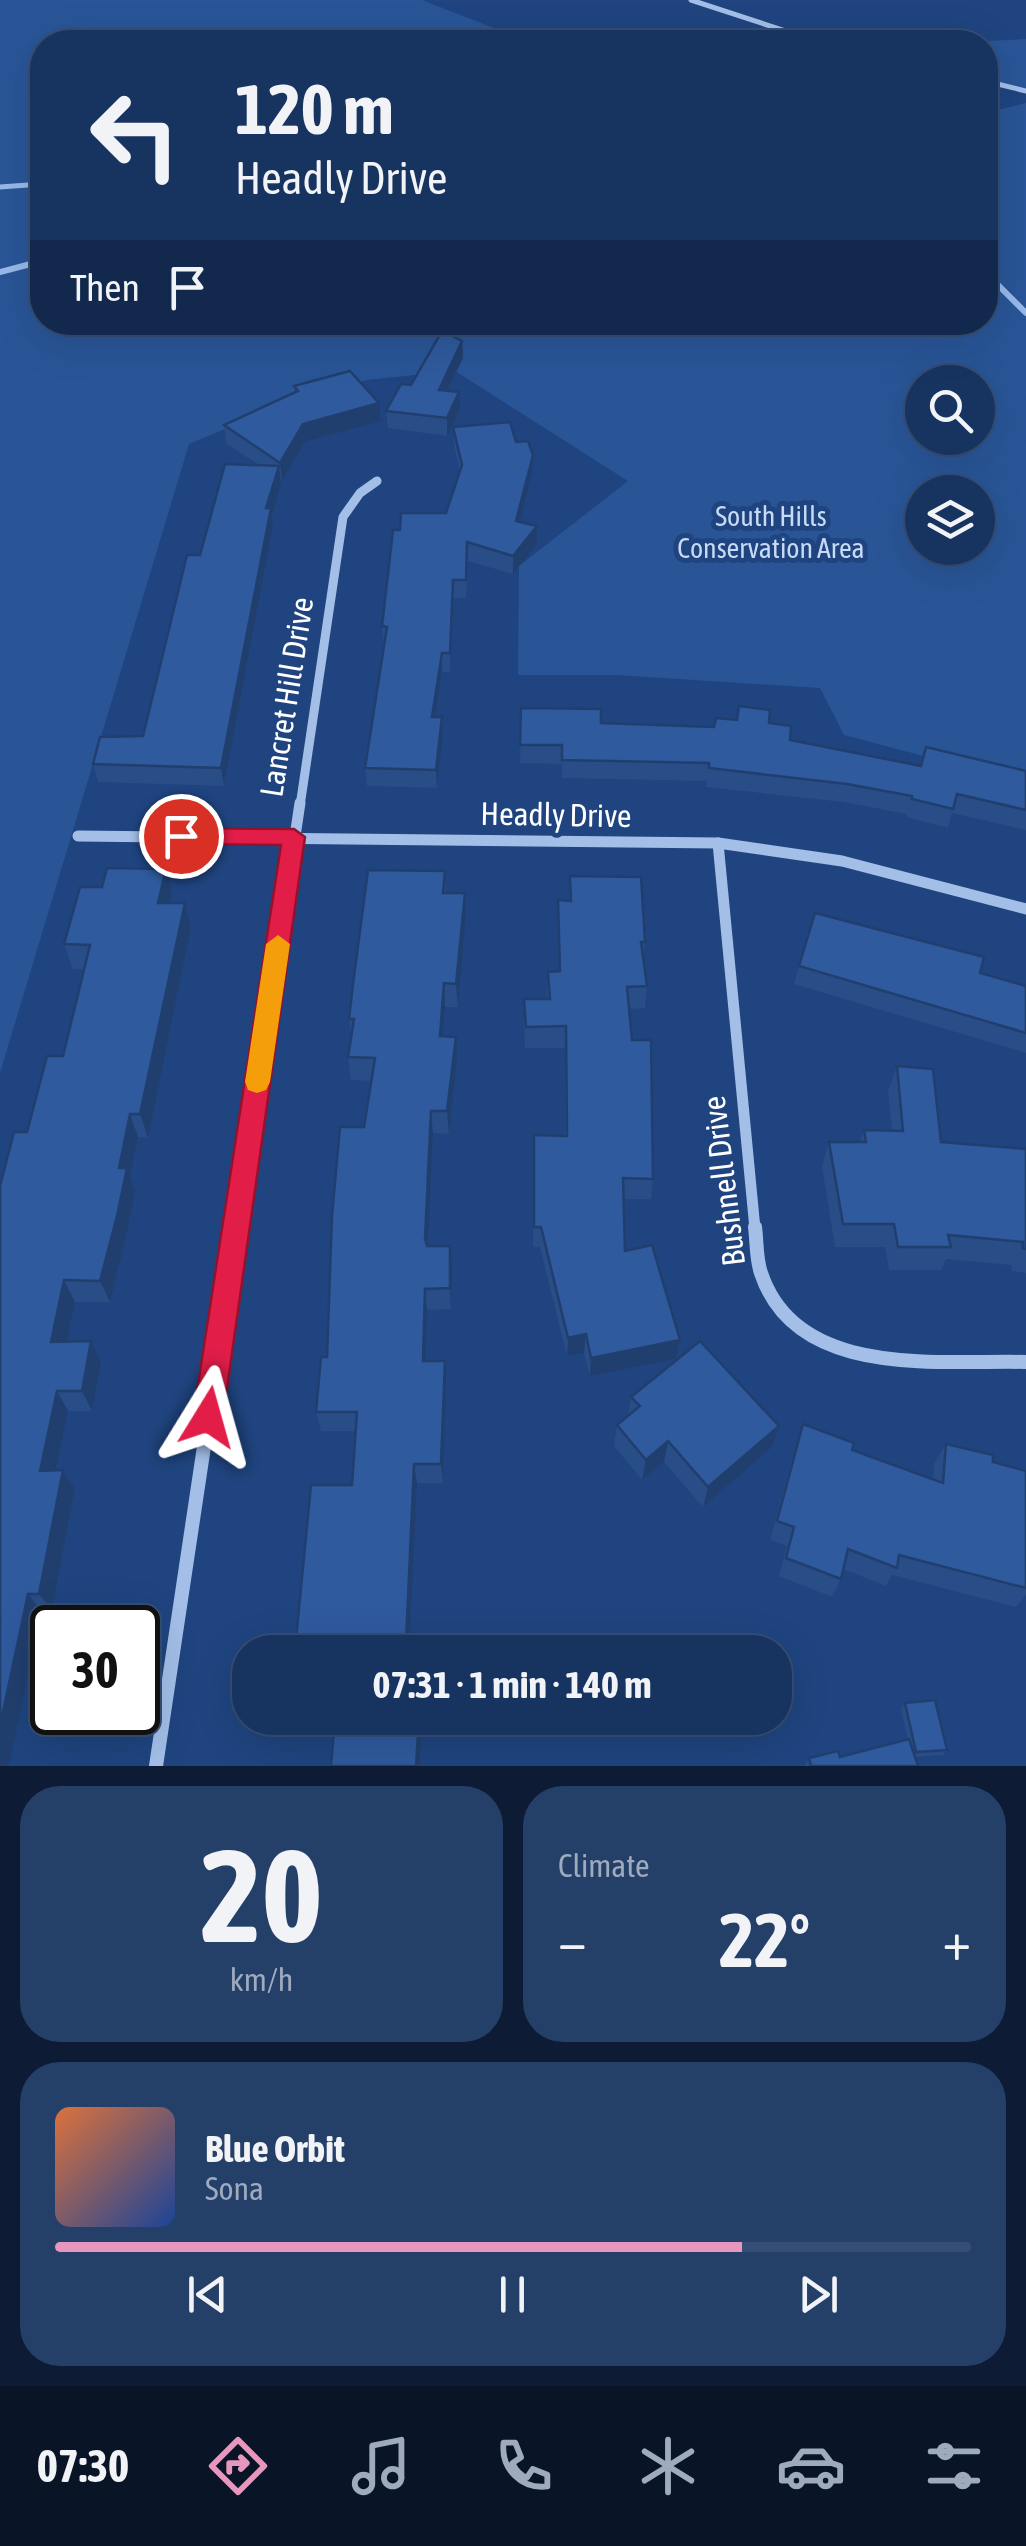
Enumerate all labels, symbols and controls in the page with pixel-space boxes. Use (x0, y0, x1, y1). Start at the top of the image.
text: 120 m (235, 69, 394, 149)
icon: left (70, 70, 200, 200)
text: Headly Drive (235, 152, 447, 204)
icon: arrive (160, 260, 215, 315)
text: Then (70, 266, 140, 309)
map controls (905, 365, 995, 565)
button: search (905, 365, 995, 455)
button: layers (905, 475, 995, 565)
park label: South Hills Conservation Area (677, 500, 865, 564)
street label: Lancret Hill Drive (252, 594, 321, 799)
pin (139, 794, 224, 879)
street label: Headly Drive (480, 795, 632, 834)
icon: arrive (154, 809, 209, 864)
street label: Bushnell Drive (695, 1094, 752, 1268)
position arrow (156, 1365, 260, 1469)
speed limit sign: 30 (30, 1605, 160, 1735)
text: 07:31 · 1 min · 140 m (372, 1663, 652, 1706)
text: 20 (200, 1821, 323, 1970)
text: Climate (558, 1847, 650, 1884)
text: 22° (719, 1897, 810, 1983)
text: − (558, 1909, 587, 1972)
text: + (942, 1909, 971, 1972)
text: km/h (230, 1961, 293, 1998)
text: Blue Orbit (205, 2127, 345, 2170)
text: Sona (205, 2170, 264, 2207)
icon: previous (180, 2267, 235, 2322)
icon: pause (485, 2267, 540, 2322)
icon: next (791, 2267, 846, 2322)
icon: directions (203, 2431, 273, 2501)
icon: music (346, 2431, 416, 2501)
icon: phone (489, 2431, 559, 2501)
icon: climate (633, 2431, 703, 2501)
icon: car (776, 2431, 846, 2501)
icon: filters (919, 2431, 989, 2501)
text: 07:30 (37, 2440, 129, 2492)

